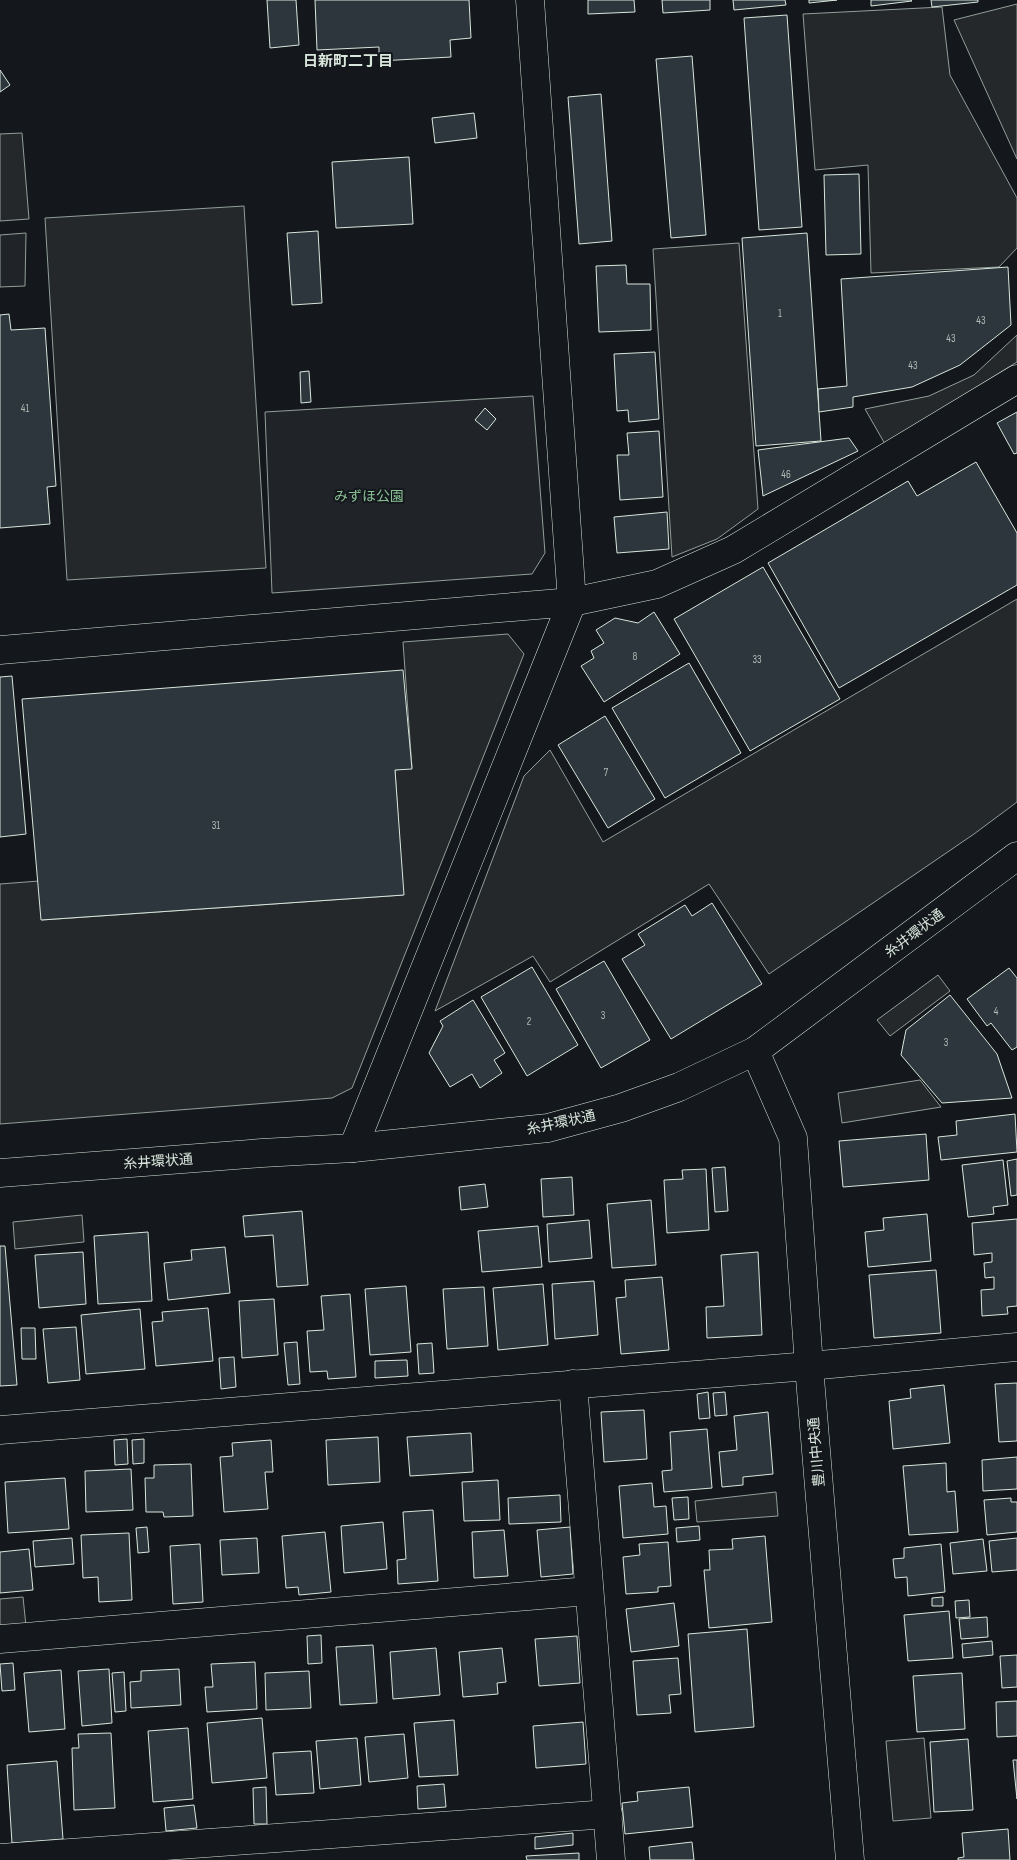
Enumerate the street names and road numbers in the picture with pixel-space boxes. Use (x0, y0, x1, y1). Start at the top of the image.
street label: 糸井環状通 (881, 906, 947, 961)
street label: 糸井環状通 (525, 1107, 597, 1138)
street label: 糸井環状通 (123, 1151, 194, 1172)
street label: 豊川中央通 (805, 1416, 828, 1488)

